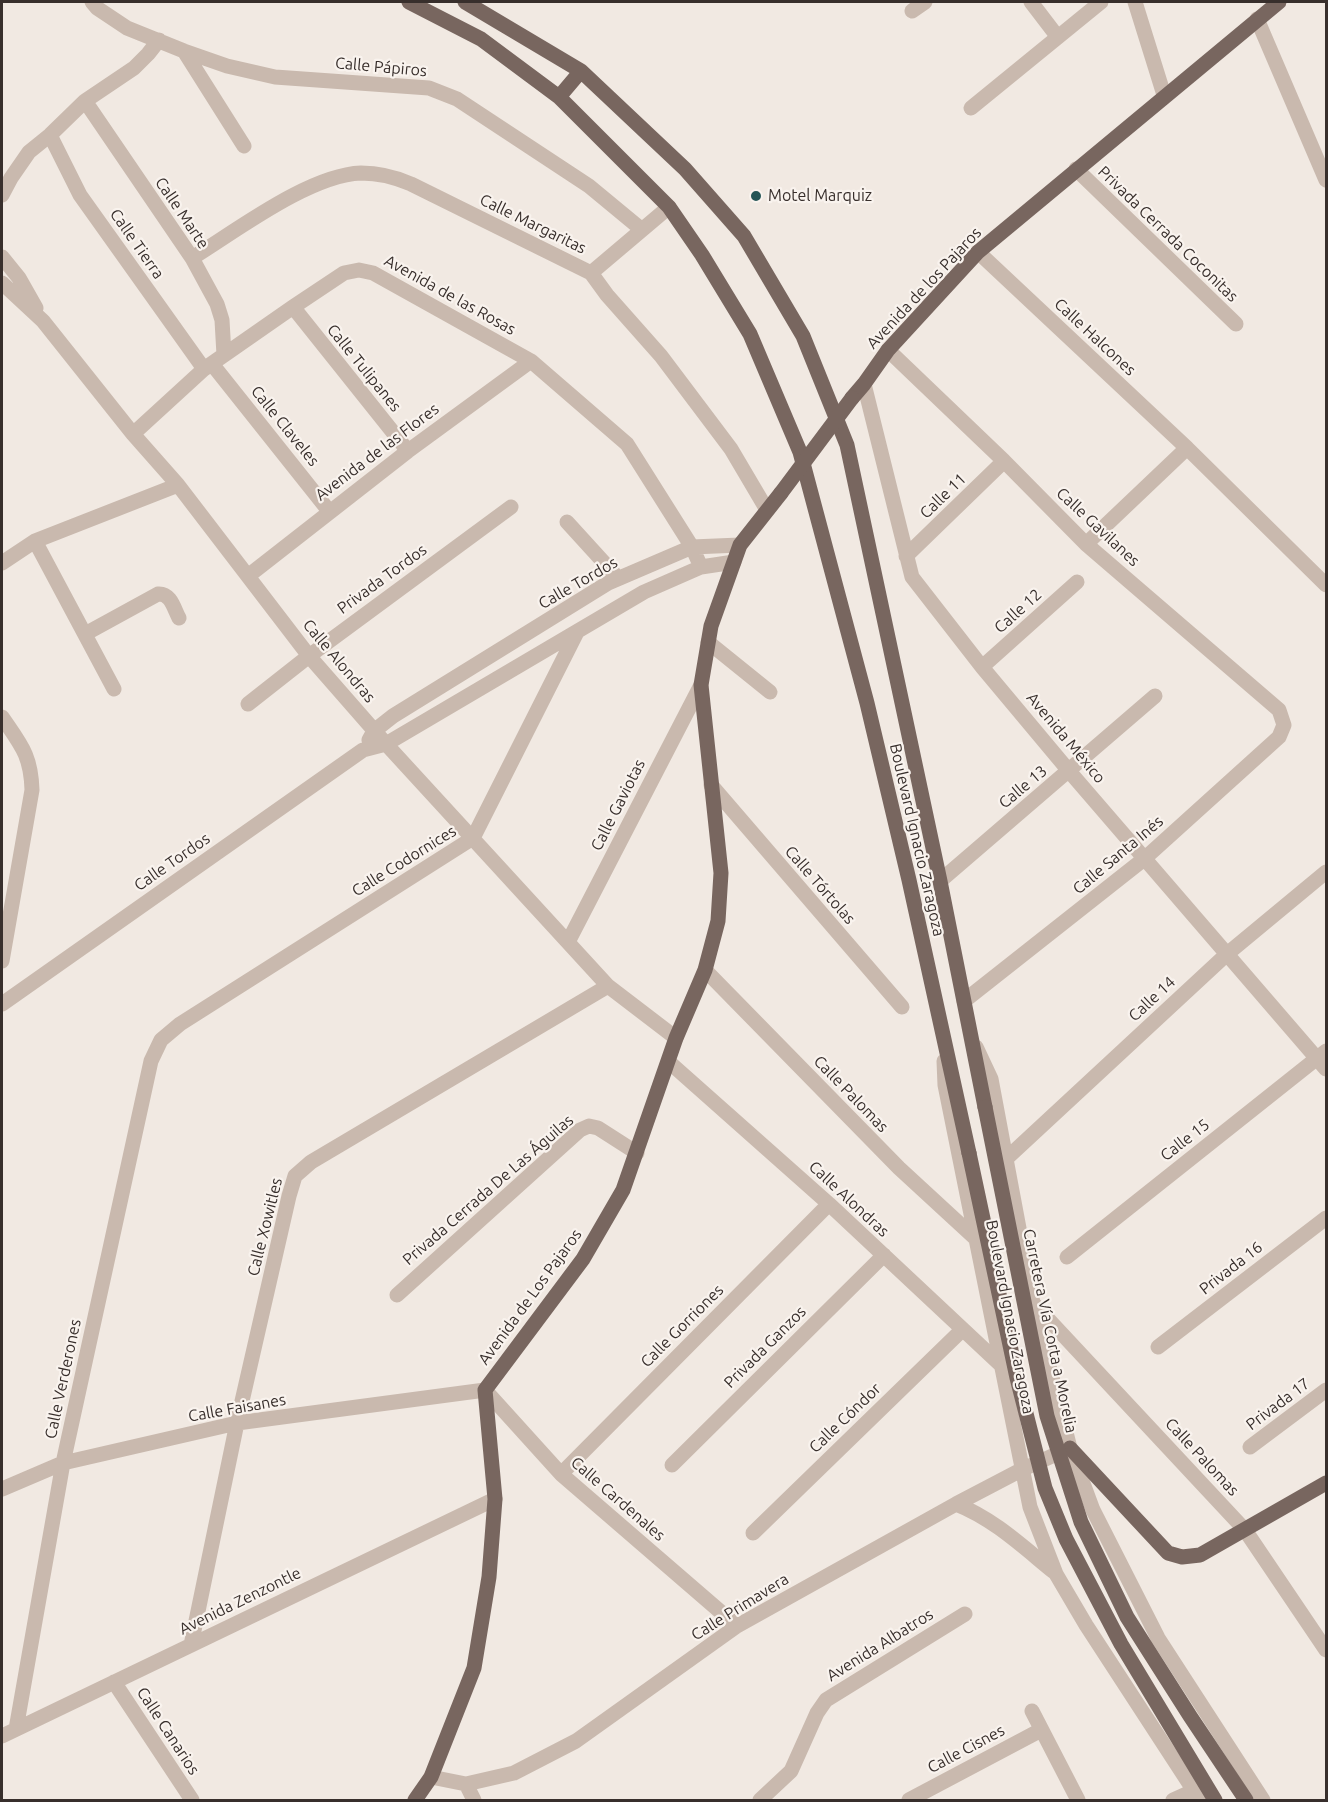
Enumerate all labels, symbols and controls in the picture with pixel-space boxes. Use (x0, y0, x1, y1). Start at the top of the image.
street label: Calle Pápiros (334, 53, 428, 81)
street label: Privada Cerrada Coconitas (1094, 162, 1242, 306)
street label: Calle Marte (151, 174, 213, 252)
place label: Motel Marquiz (768, 186, 872, 206)
marker: Motel Marquiz (749, 189, 763, 203)
street label: Calle Margaritas (477, 190, 589, 258)
street label: Calle Tierra (106, 205, 168, 283)
street label: Avenida de los Pajaros (863, 223, 985, 353)
street label: Avenida de las Rosas (381, 251, 519, 339)
street label: Calle Halcones (1050, 294, 1140, 380)
street label: Calle Tulipanes (323, 320, 405, 416)
street label: Calle Claveles (247, 382, 323, 470)
street label: Avenida de las Flores (311, 399, 443, 505)
street label: Calle 11 (916, 469, 970, 523)
street label: Calle Gavilanes (1052, 484, 1144, 570)
street label: Privada Tordos (333, 540, 431, 618)
street label: Calle Tordos (535, 553, 621, 613)
street label: Calle 12 (990, 585, 1046, 637)
street label: Calle Alondras (299, 616, 379, 706)
street label: Avenida México (1022, 689, 1110, 787)
street label: Boulevard Ignacio Zaragoza (885, 742, 949, 938)
street label: Calle Gaviotas (587, 756, 649, 854)
street label: Calle 13 (995, 761, 1051, 813)
street label: Calle Santa Inés (1069, 812, 1167, 898)
street label: Calle Codornices (348, 821, 460, 901)
street label: Calle Tordos (130, 829, 214, 895)
street label: Calle Tórtolas (781, 842, 859, 928)
street label: Calle 14 (1125, 973, 1179, 1025)
street label: Calle Palomas (810, 1052, 892, 1136)
street label: Privada Cerrada De Las Águilas (399, 1111, 577, 1269)
street label: Calle 15 (1157, 1115, 1213, 1165)
street label: Calle Alondras (805, 1157, 893, 1241)
street label: Calle Xowitles (244, 1176, 286, 1278)
street label: Boulevard Ignacio Zaragoza (982, 1218, 1038, 1416)
street label: Avenida de Los Pajaros (474, 1225, 586, 1369)
street label: Carretera Vía Corta a Morelia (1019, 1227, 1081, 1435)
street label: Privada 16 (1196, 1237, 1266, 1299)
street label: Calle Gorriones (637, 1281, 727, 1371)
street label: Privada Ganzos (720, 1302, 810, 1392)
street label: Calle Verderones (41, 1317, 85, 1441)
street label: Privada 17 (1242, 1374, 1314, 1434)
street label: Calle Cóndor (805, 1379, 885, 1457)
street label: Calle Faisanes (187, 1390, 287, 1426)
street label: Calle Palomas (1161, 1414, 1243, 1500)
street label: Calle Cardenales (567, 1453, 669, 1545)
street label: Avenida Zenzontle (176, 1563, 304, 1639)
street label: Calle Primavera (688, 1569, 792, 1645)
street label: Avenida Albatros (823, 1605, 937, 1685)
street label: Calle Canarios (133, 1684, 203, 1778)
street label: Calle Cisnes (924, 1721, 1008, 1777)

